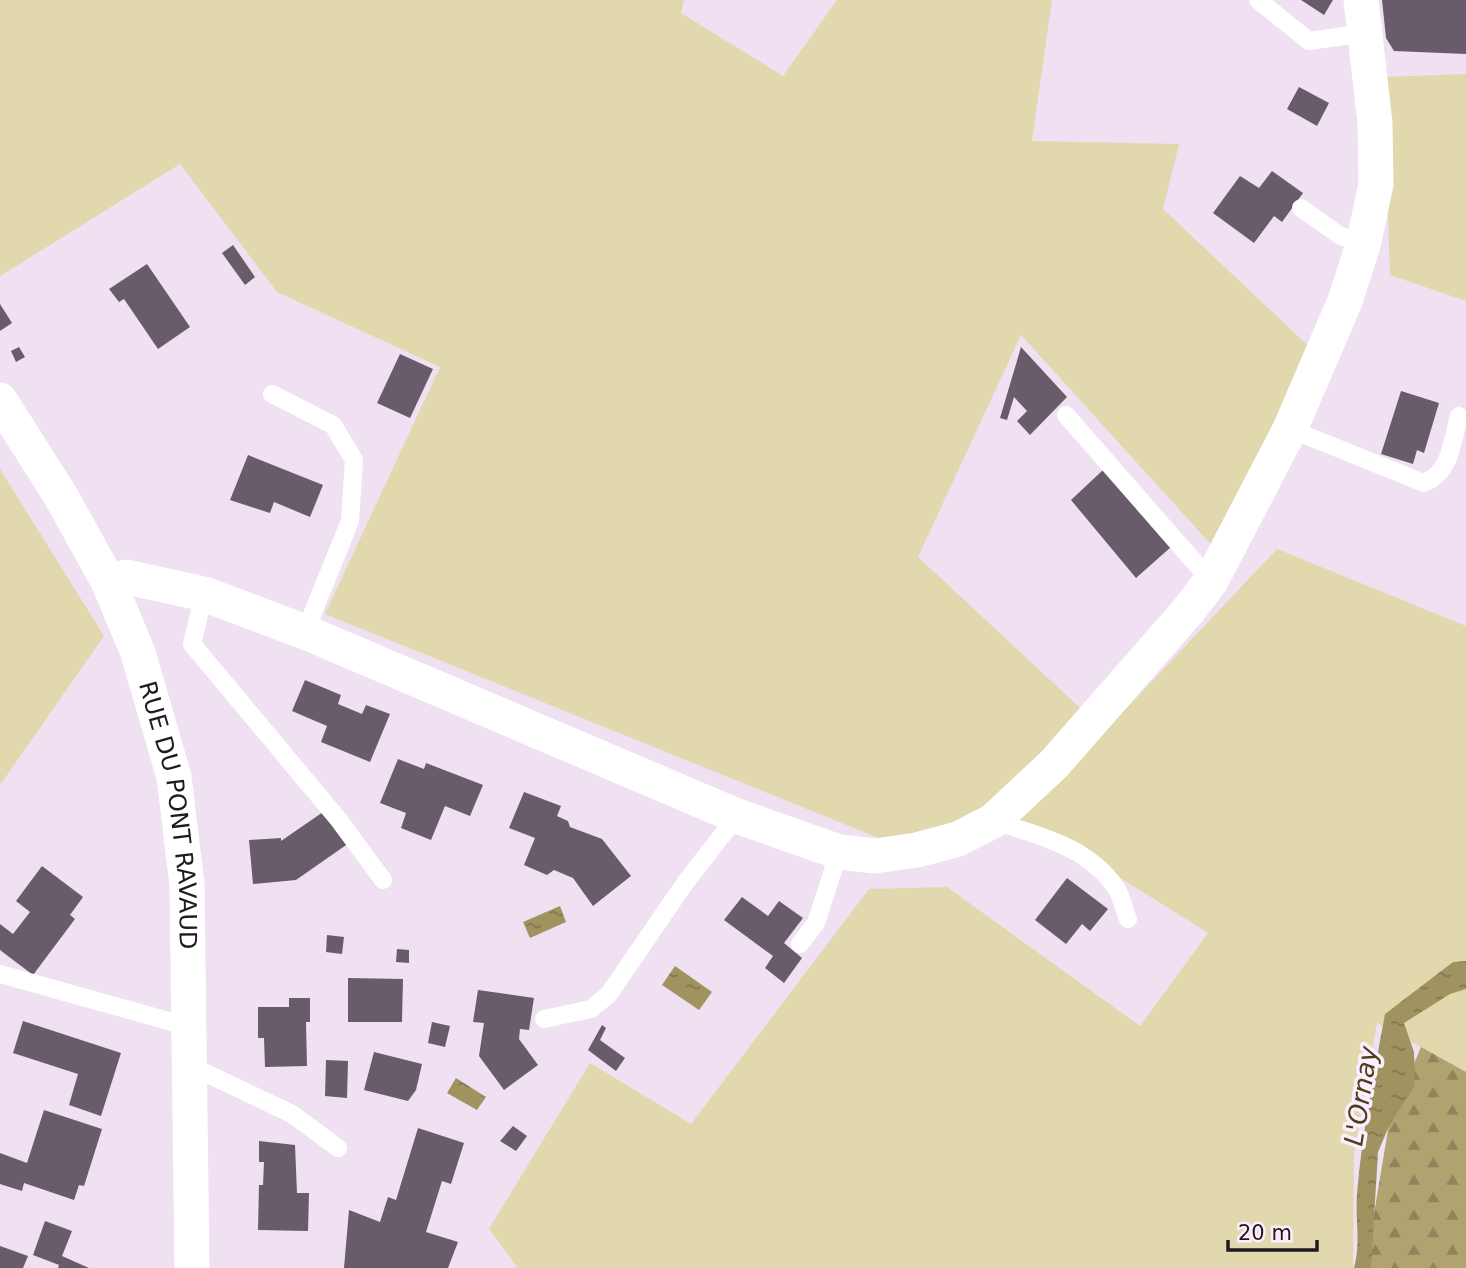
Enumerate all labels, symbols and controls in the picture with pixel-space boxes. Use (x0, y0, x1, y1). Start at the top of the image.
street label: RUE DU PONT RAVAUD (133, 678, 202, 950)
water label: L'Ornay (1338, 1043, 1384, 1148)
scale bar (1228, 1208, 1317, 1252)
text: 20 m (1238, 1221, 1292, 1245)

